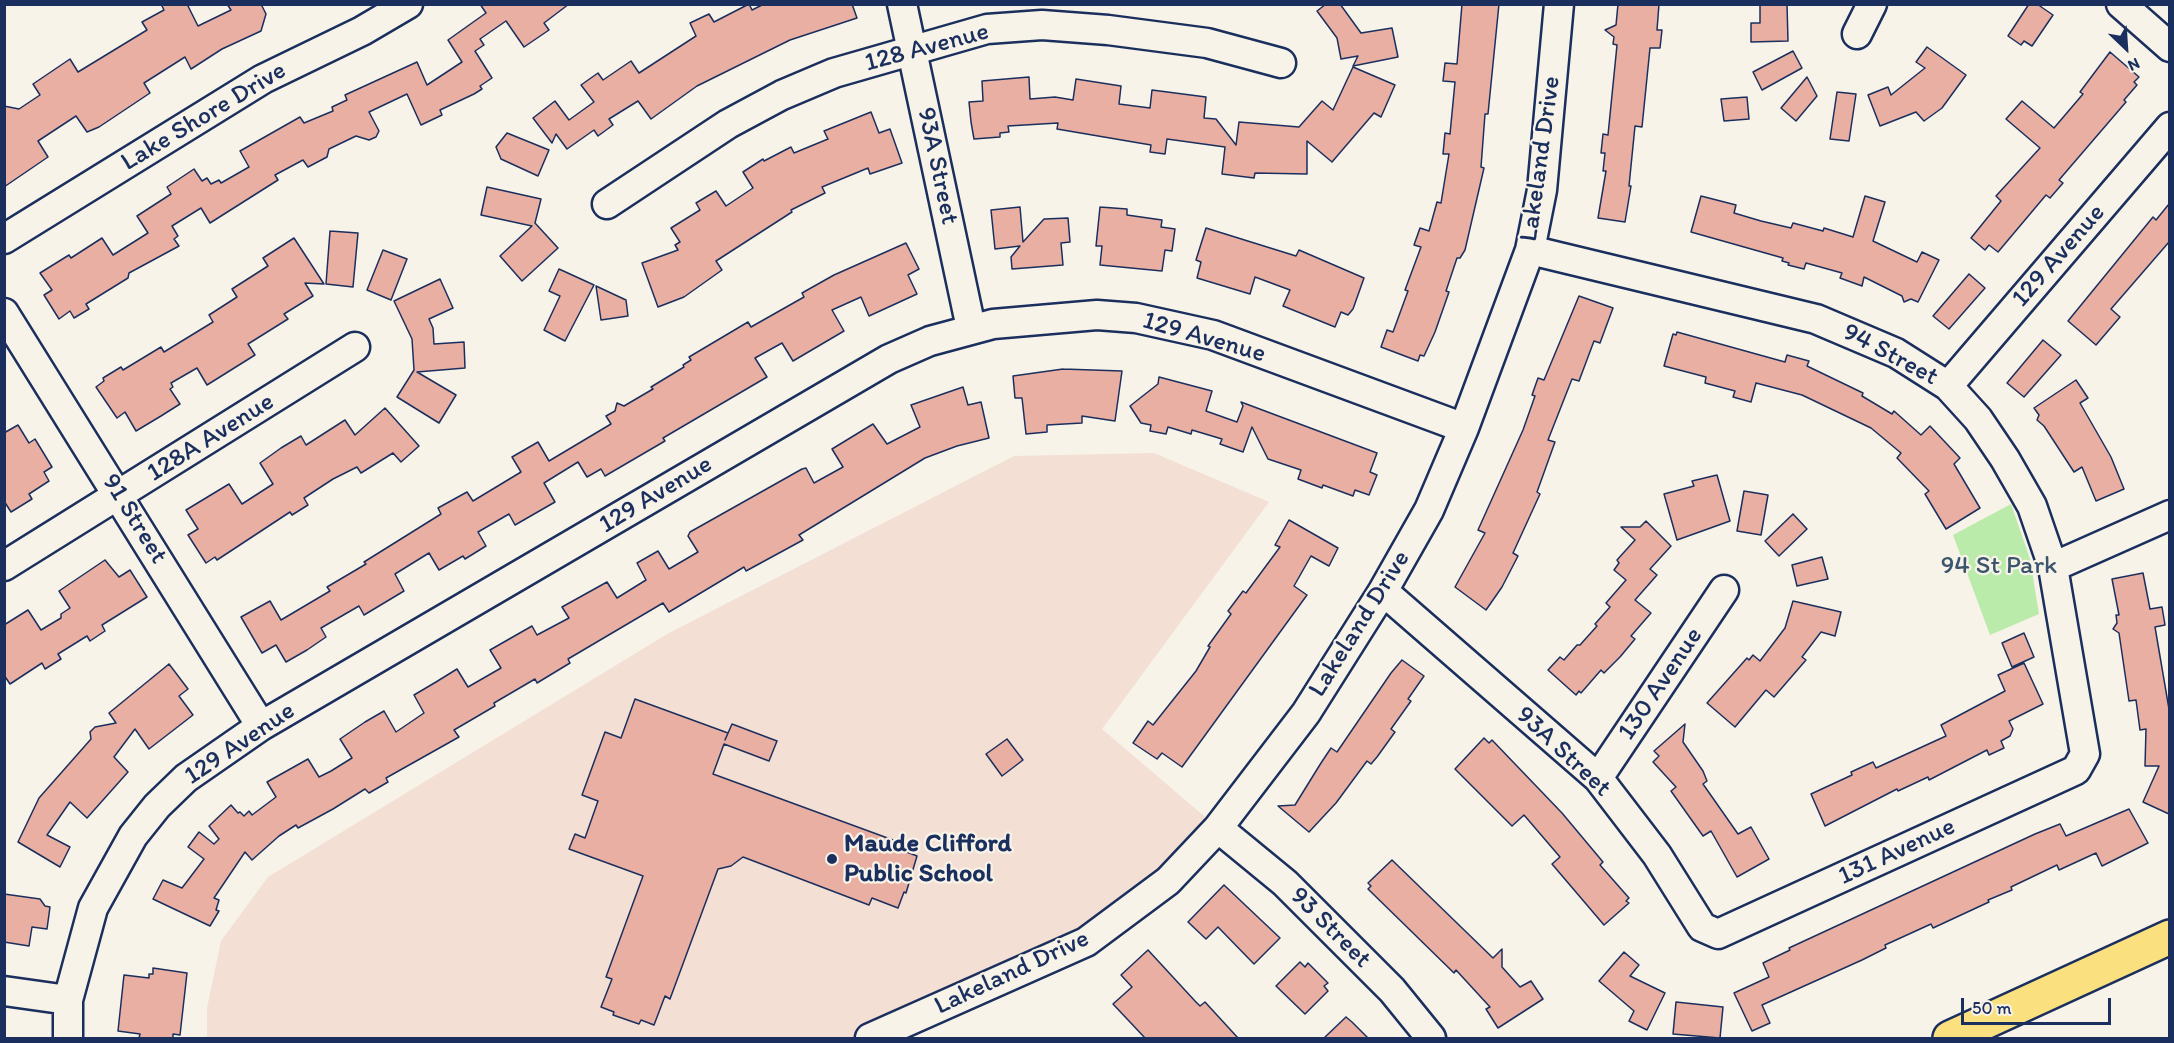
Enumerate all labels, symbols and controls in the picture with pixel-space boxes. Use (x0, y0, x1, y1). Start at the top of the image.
street label: 128 Avenue (862, 16, 992, 80)
north arrow (2096, 18, 2156, 78)
text: N (2125, 54, 2143, 76)
street label: Lake Shore Drive (116, 56, 292, 178)
street label: Lakeland Drive (1514, 74, 1568, 244)
street label: 93A Street (909, 105, 965, 227)
street label: 129 Avenue (2006, 198, 2112, 314)
street label: 129 Avenue (1139, 306, 1269, 370)
street label: 94 Street (1837, 317, 1943, 393)
street label: 128A Avenue (142, 387, 280, 489)
street label: 129 Avenue (594, 449, 718, 541)
street label: 91 Street (94, 468, 174, 570)
street label: Lakeland Drive (1303, 545, 1417, 703)
park label: 94 St Park (1941, 550, 2057, 582)
street label: 130 Avenue (1612, 622, 1710, 746)
street label: 129 Avenue (179, 696, 301, 792)
street label: 93A Street (1509, 700, 1617, 804)
street label: 131 Avenue (1834, 811, 1960, 893)
place label: Maude Clifford Public School (844, 828, 1012, 890)
marker: Maude Clifford Public School (825, 852, 839, 866)
street label: 93 Street (1283, 881, 1377, 975)
street label: Lakeland Drive (930, 924, 1094, 1022)
scale bar (1964, 986, 2114, 1024)
text: 50 m (1972, 997, 2012, 1019)

